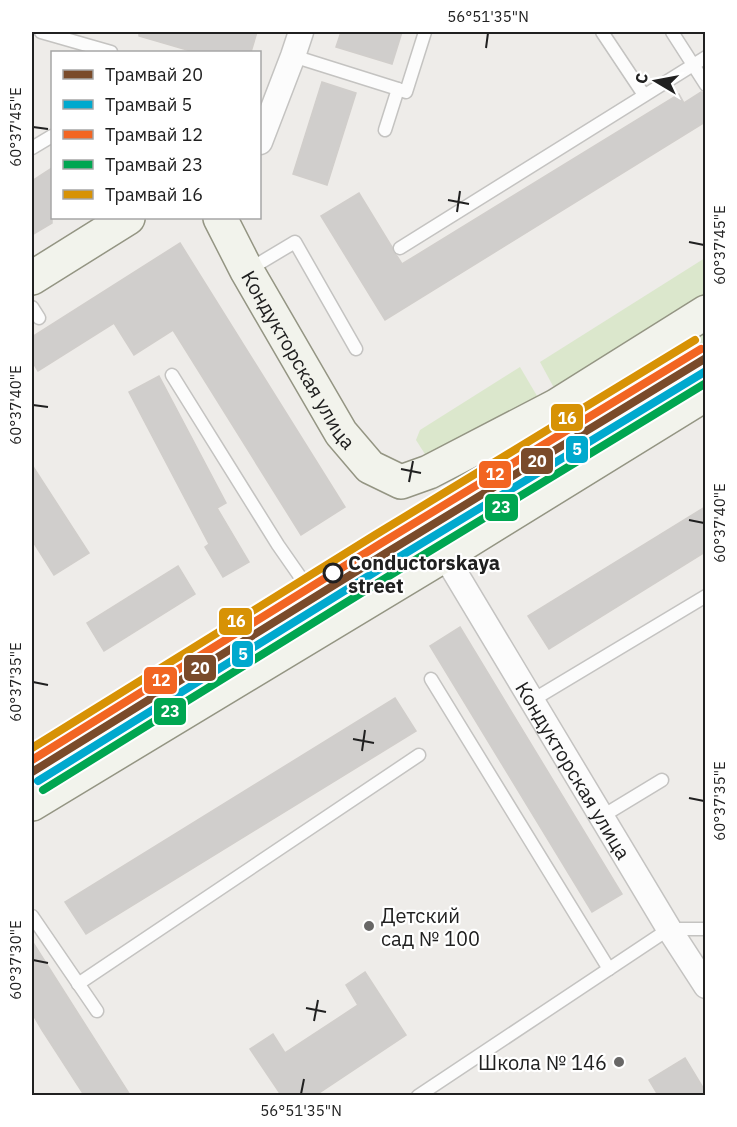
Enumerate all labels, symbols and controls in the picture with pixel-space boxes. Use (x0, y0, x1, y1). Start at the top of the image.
text: 56°51'35"N (447, 7, 529, 26)
legend (51, 51, 261, 219)
north arrow (626, 51, 686, 111)
text: Трамвай 20 (105, 63, 203, 86)
text: С (630, 72, 652, 85)
text: 60°37'45"E (6, 87, 25, 167)
text: Трамвай 5 (105, 93, 192, 116)
text: Трамвай 12 (105, 123, 203, 146)
text: Трамвай 23 (105, 153, 203, 176)
text: Трамвай 16 (105, 183, 203, 206)
text: 60°37'45"E (710, 205, 729, 285)
street label: Кондукторская улица (236, 265, 362, 455)
text: 60°37'40"E (6, 365, 25, 445)
line badge: 16 (550, 403, 584, 432)
text: 16 (557, 408, 577, 428)
line badge: 5 (565, 435, 589, 464)
text: 5 (572, 439, 582, 459)
line badge: 20 (520, 447, 554, 475)
text: 20 (527, 451, 547, 471)
line badge: 12 (478, 460, 512, 489)
text: 12 (485, 464, 505, 484)
text: 60°37'40"E (710, 483, 729, 563)
line badge: 23 (484, 493, 519, 522)
text: 23 (491, 497, 511, 517)
place label: Conductorskaya street (348, 549, 500, 599)
marker: Conductorskaya street (323, 563, 343, 583)
line badge: 16 (218, 607, 253, 636)
text: 16 (226, 611, 246, 631)
line badge: 5 (231, 640, 254, 668)
text: 60°37'35"E (6, 642, 25, 722)
text: 5 (238, 644, 248, 664)
line badge: 20 (183, 654, 217, 682)
text: 20 (190, 658, 210, 678)
line badge: 12 (143, 666, 178, 695)
text: 12 (151, 670, 171, 690)
street label: Кондукторская улица (510, 676, 638, 864)
line badge: 23 (153, 697, 187, 726)
text: 23 (160, 701, 180, 721)
text: 60°37'35"E (710, 761, 729, 841)
place label: Детский сад № 100 (381, 902, 480, 952)
marker: Детский сад № 100 (362, 919, 376, 933)
text: 60°37'30"E (6, 920, 25, 1000)
place label: Школа № 146 (478, 1049, 607, 1076)
marker: Школа № 146 (612, 1055, 626, 1069)
text: 56°51'35"N (260, 1101, 342, 1120)

